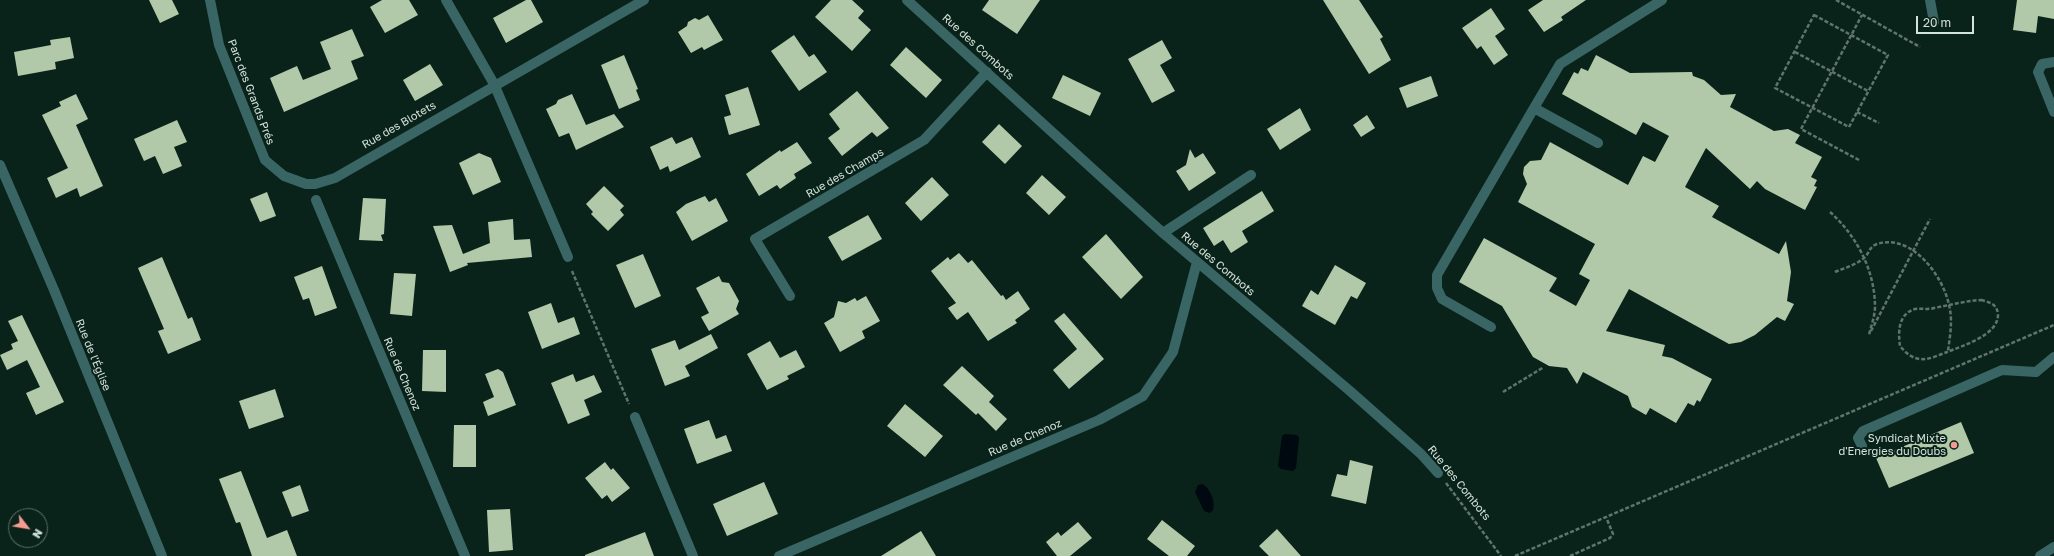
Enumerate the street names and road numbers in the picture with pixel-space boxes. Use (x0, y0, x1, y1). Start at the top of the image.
street label: Rue des Combots (939, 11, 1017, 83)
street label: Parc des Grands Prés (225, 37, 277, 147)
street label: Rue des Blotets (360, 98, 438, 152)
street label: Rue des Champs (804, 145, 886, 201)
street label: Rue des Combots (1178, 229, 1258, 299)
street label: Rue de l'Église (73, 317, 113, 393)
street label: Rue de Chenoz (381, 335, 423, 413)
street label: Rue de Chenoz (986, 417, 1064, 459)
street label: Rue des Combots (1425, 443, 1493, 523)

